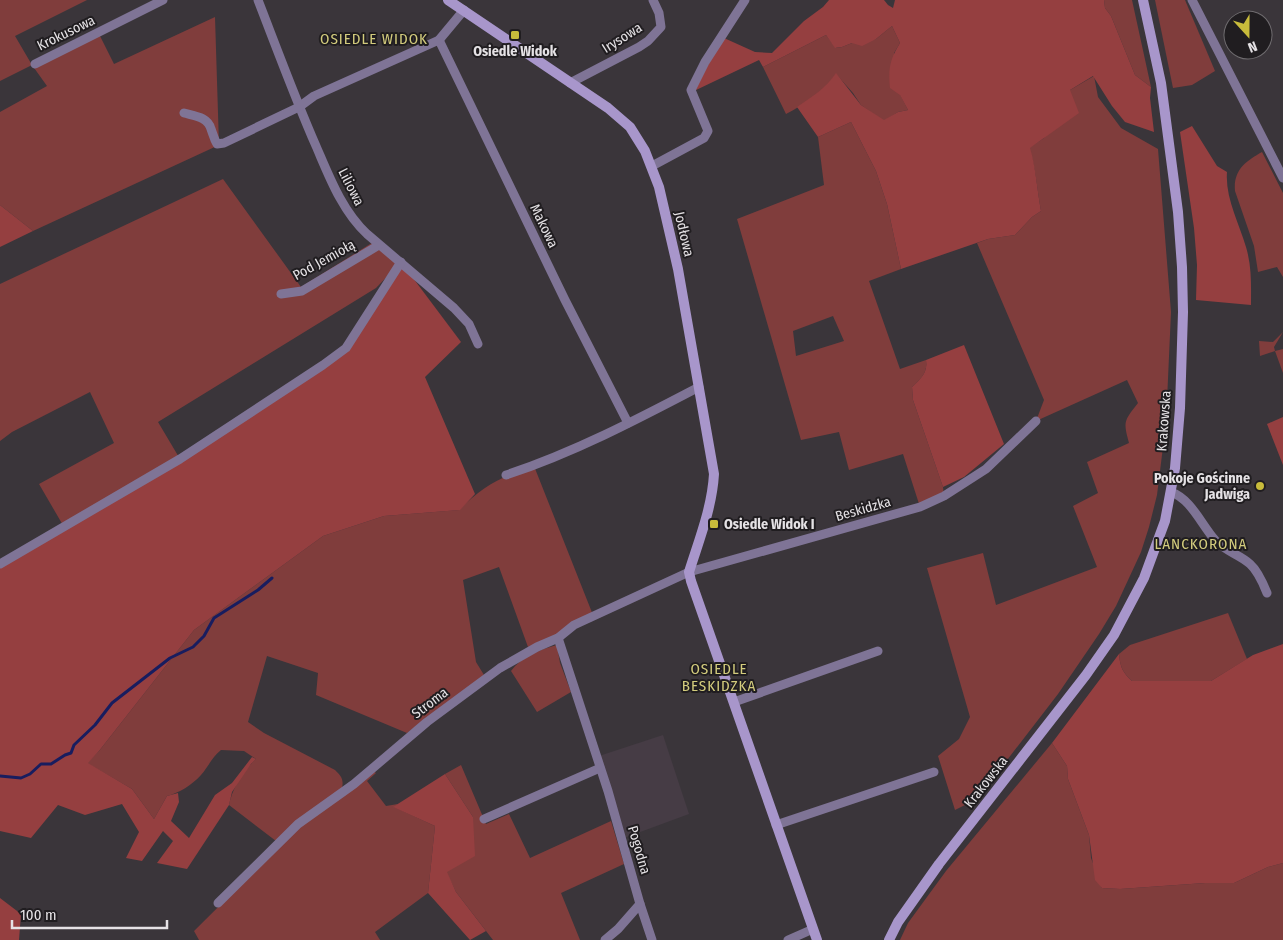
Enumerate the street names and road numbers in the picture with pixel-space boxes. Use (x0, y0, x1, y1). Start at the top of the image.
street label: Krokusowa (34, 12, 98, 54)
street label: Irysowa (599, 19, 645, 57)
street label: Liliowa (334, 165, 368, 209)
street label: Makowa (526, 201, 562, 251)
street label: Jodłowa (671, 210, 697, 258)
street label: Pod Jemiołą (290, 236, 358, 284)
street label: Krakowska (1153, 390, 1175, 452)
street label: Beskidzka (833, 493, 893, 525)
street label: Stroma (409, 684, 452, 722)
street label: Krakowska (961, 753, 1011, 811)
street label: Pogodna (624, 824, 654, 876)

